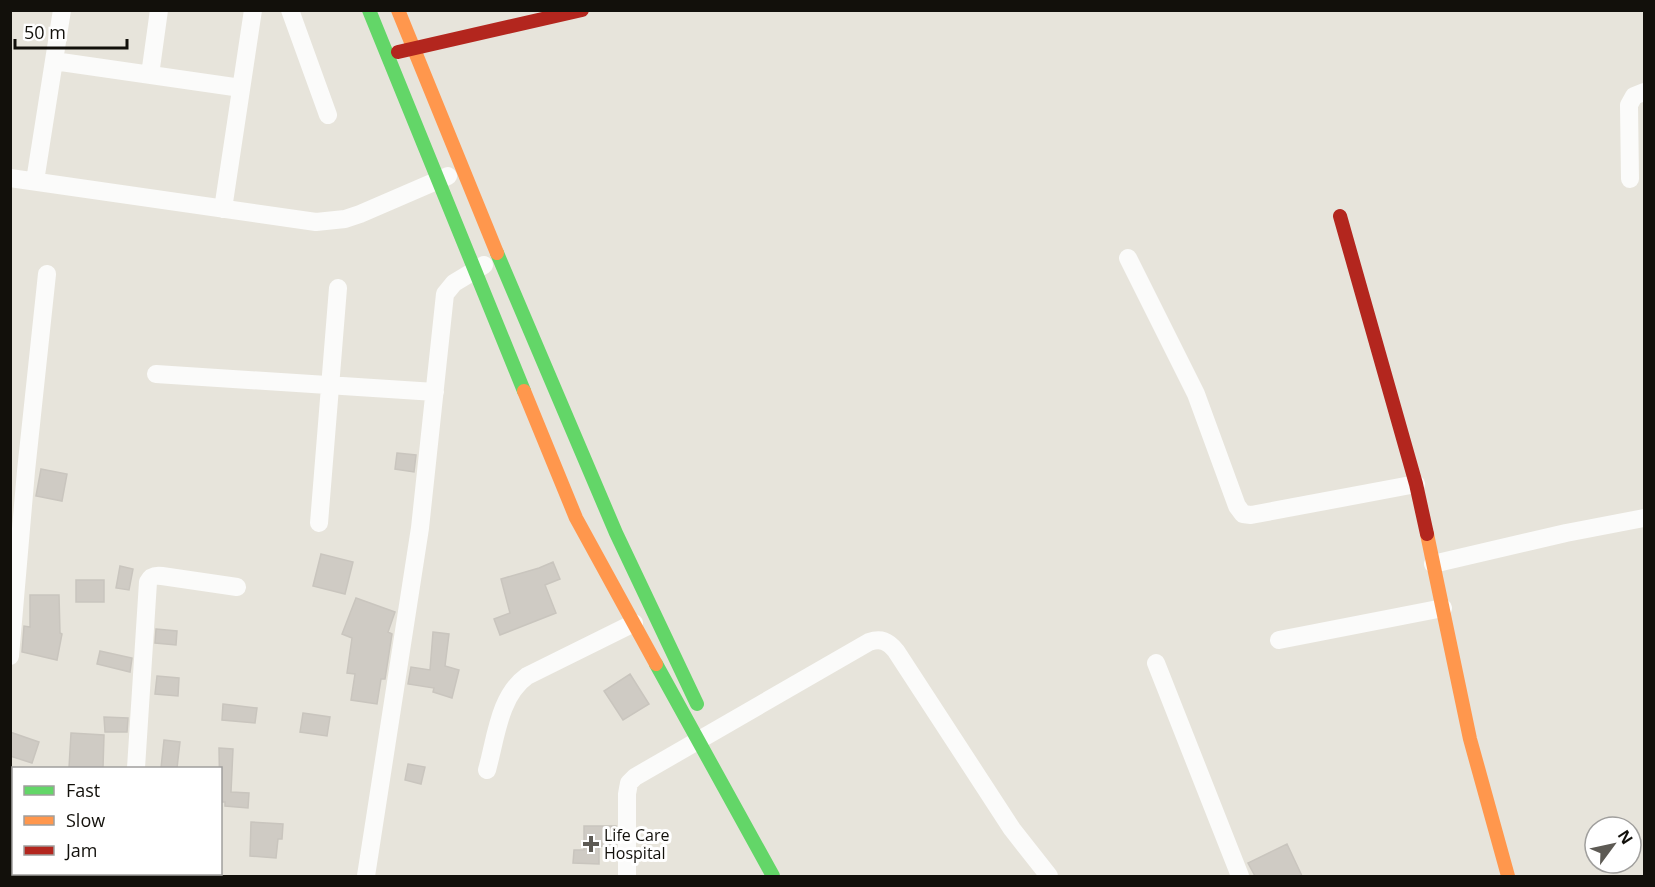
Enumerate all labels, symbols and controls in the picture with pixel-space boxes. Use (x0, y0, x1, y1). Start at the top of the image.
scale bar (15, 12, 128, 50)
text: 50 m (24, 20, 66, 44)
legend (12, 767, 222, 875)
text: Fast (66, 778, 100, 802)
text: Slow (66, 808, 105, 832)
north arrow (1583, 815, 1643, 875)
place label: Life Care Hospital (604, 824, 669, 864)
text: N (1613, 825, 1638, 848)
marker: Life Care Hospital (582, 835, 600, 853)
text: Jam (64, 838, 98, 862)

